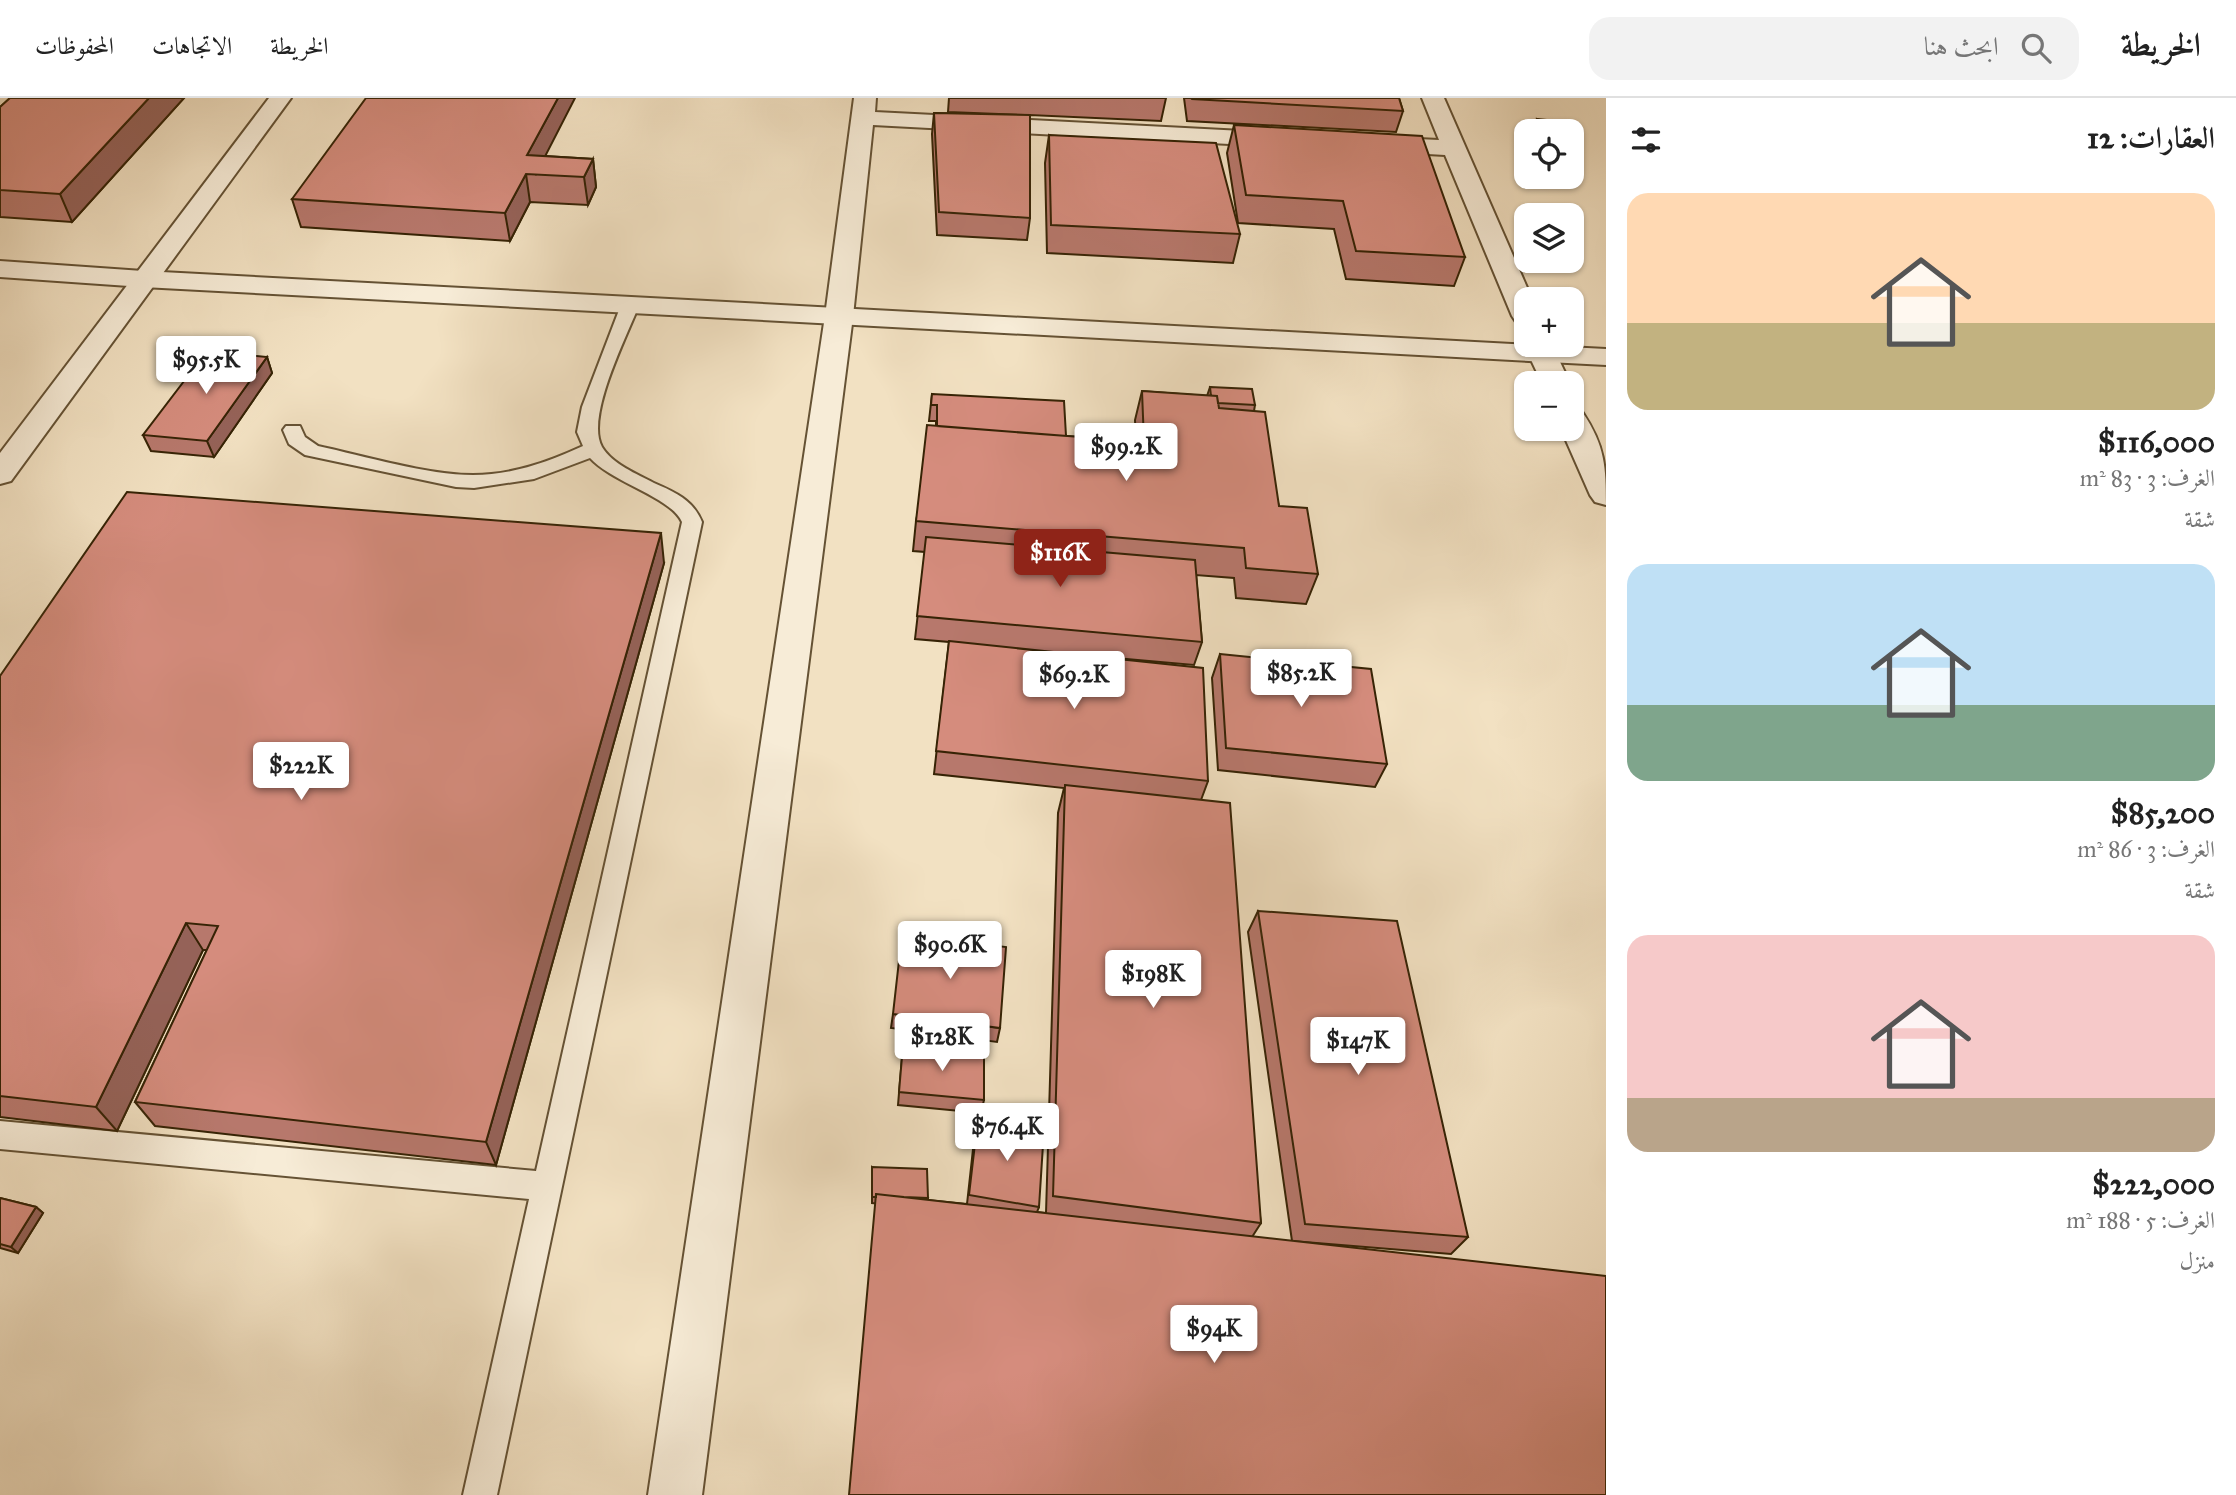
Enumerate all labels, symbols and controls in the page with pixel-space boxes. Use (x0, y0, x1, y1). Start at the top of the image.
search box (1589, 17, 2079, 80)
text: الخريطة (2121, 25, 2201, 65)
icon: search (2017, 29, 2055, 67)
text: ابحث هنا (1924, 30, 1999, 62)
text: المحفوظات (35, 31, 114, 61)
text: الاتجاهات (152, 31, 232, 61)
text: الخريطة (270, 31, 329, 61)
map controls (1514, 119, 1584, 441)
button: locate (1514, 119, 1584, 189)
text: العقارات: 12 (2087, 120, 2215, 156)
icon: filters (1627, 121, 1665, 159)
button: layers (1514, 203, 1584, 273)
icon: home (1858, 239, 1984, 365)
button: + (1514, 287, 1584, 357)
pin: $95.5K (149, 336, 263, 396)
text: $95.5K (172, 345, 240, 373)
button: − (1514, 371, 1584, 441)
pin: $99.2K (1069, 424, 1183, 483)
text: $116,000 (2098, 424, 2215, 460)
text: $99.2K (1091, 432, 1161, 460)
text: الغرف: 3 · 83 m² (2080, 464, 2215, 492)
text: شقة (2185, 505, 2215, 533)
pin: $116K (1011, 530, 1109, 589)
text: $116K (1030, 538, 1090, 566)
icon: home (1858, 610, 1984, 736)
pin: $85.2K (1244, 650, 1358, 709)
pin: $69.2K (1017, 652, 1131, 711)
text: $85.2K (1267, 658, 1335, 686)
text: $69.2K (1039, 660, 1109, 688)
pin: $222K (252, 742, 350, 802)
text: $222K (269, 751, 333, 779)
text: $85,200 (2110, 795, 2215, 831)
text: الغرف: 3 · 86 m² (2077, 835, 2215, 863)
text: شقة (2185, 876, 2215, 904)
pin: $90.6K (893, 922, 1007, 981)
text: $90.6K (914, 930, 986, 958)
pin: $198K (1104, 950, 1202, 1010)
text: $198K (1121, 959, 1185, 987)
icon: home (1858, 981, 1984, 1107)
pin: $128K (893, 1014, 991, 1073)
pin: $147K (1309, 1018, 1407, 1077)
text: $128K (911, 1022, 973, 1050)
text: $147K (1326, 1026, 1390, 1054)
pin: $76.4K (950, 1104, 1064, 1163)
text: $76.4K (971, 1112, 1043, 1140)
text: $222,000 (2092, 1166, 2215, 1202)
text: الغرف: 5 · 188 m² (2066, 1206, 2215, 1234)
text: منزل (2180, 1247, 2215, 1275)
pin: $94K (1173, 1306, 1255, 1365)
text: $94K (1186, 1314, 1242, 1342)

